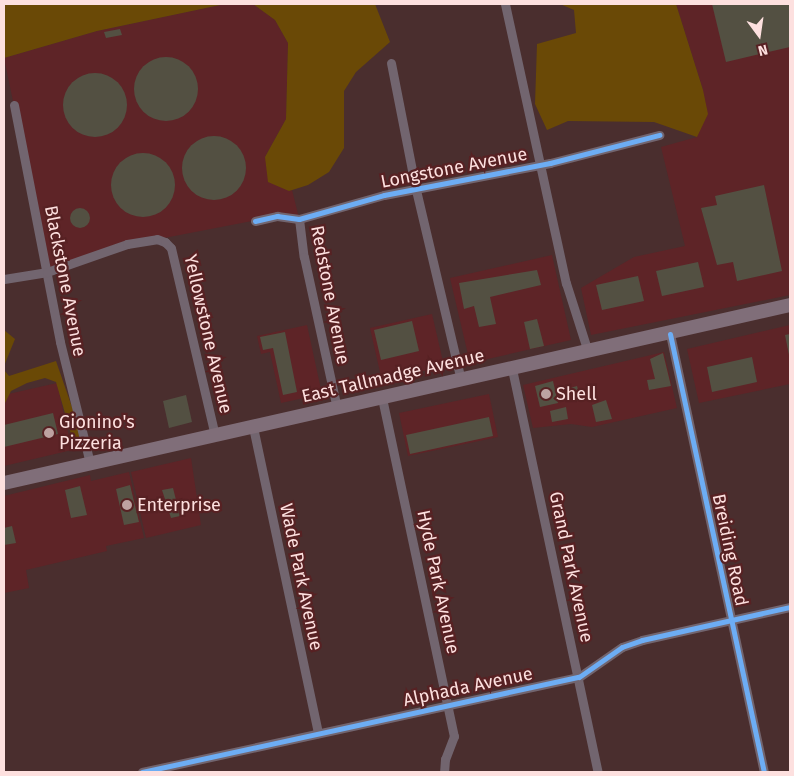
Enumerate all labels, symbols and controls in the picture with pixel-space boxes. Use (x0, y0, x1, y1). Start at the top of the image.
north arrow (734, 10, 784, 60)
text: N (756, 41, 769, 59)
street label: Longstone Avenue (379, 143, 529, 193)
street label: Blackstone Avenue (40, 204, 90, 358)
street label: Redstone Avenue (306, 224, 354, 366)
street label: Yellowstone Avenue (179, 252, 237, 416)
street label: East Tallmadge Avenue (300, 344, 486, 408)
place label: Shell (556, 383, 597, 405)
marker: Shell (540, 388, 552, 400)
place label: Gionino's Pizzeria (59, 412, 135, 454)
marker: Gionino's Pizzeria (43, 427, 55, 439)
street label: Grand Park Avenue (544, 490, 598, 644)
street label: Breiding Road (708, 492, 752, 608)
place label: Enterprise (137, 494, 221, 516)
marker: Enterprise (121, 499, 133, 511)
street label: Wade Park Avenue (275, 502, 327, 652)
street label: Hyde Park Avenue (412, 508, 464, 656)
street label: Alphada Avenue (401, 663, 535, 711)

